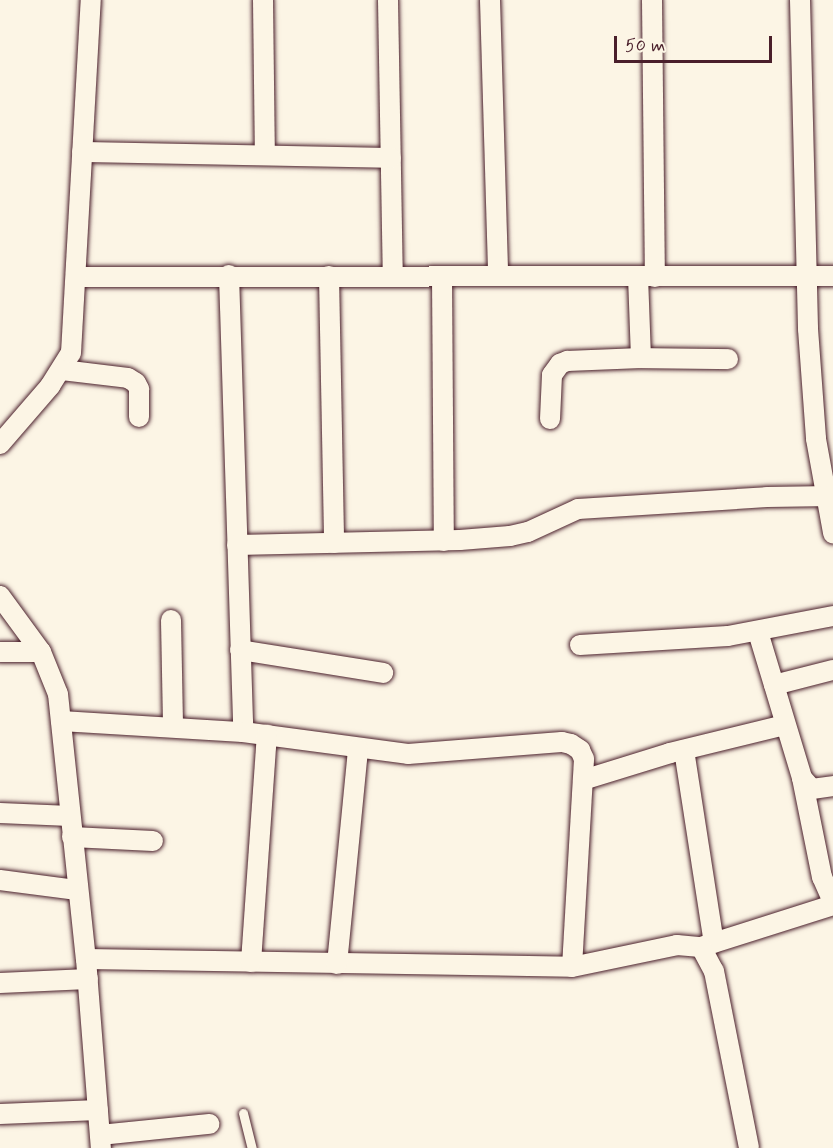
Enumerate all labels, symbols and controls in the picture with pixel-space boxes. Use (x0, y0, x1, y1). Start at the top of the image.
scale bar (617, 24, 774, 62)
text: 50 m (625, 34, 665, 58)

